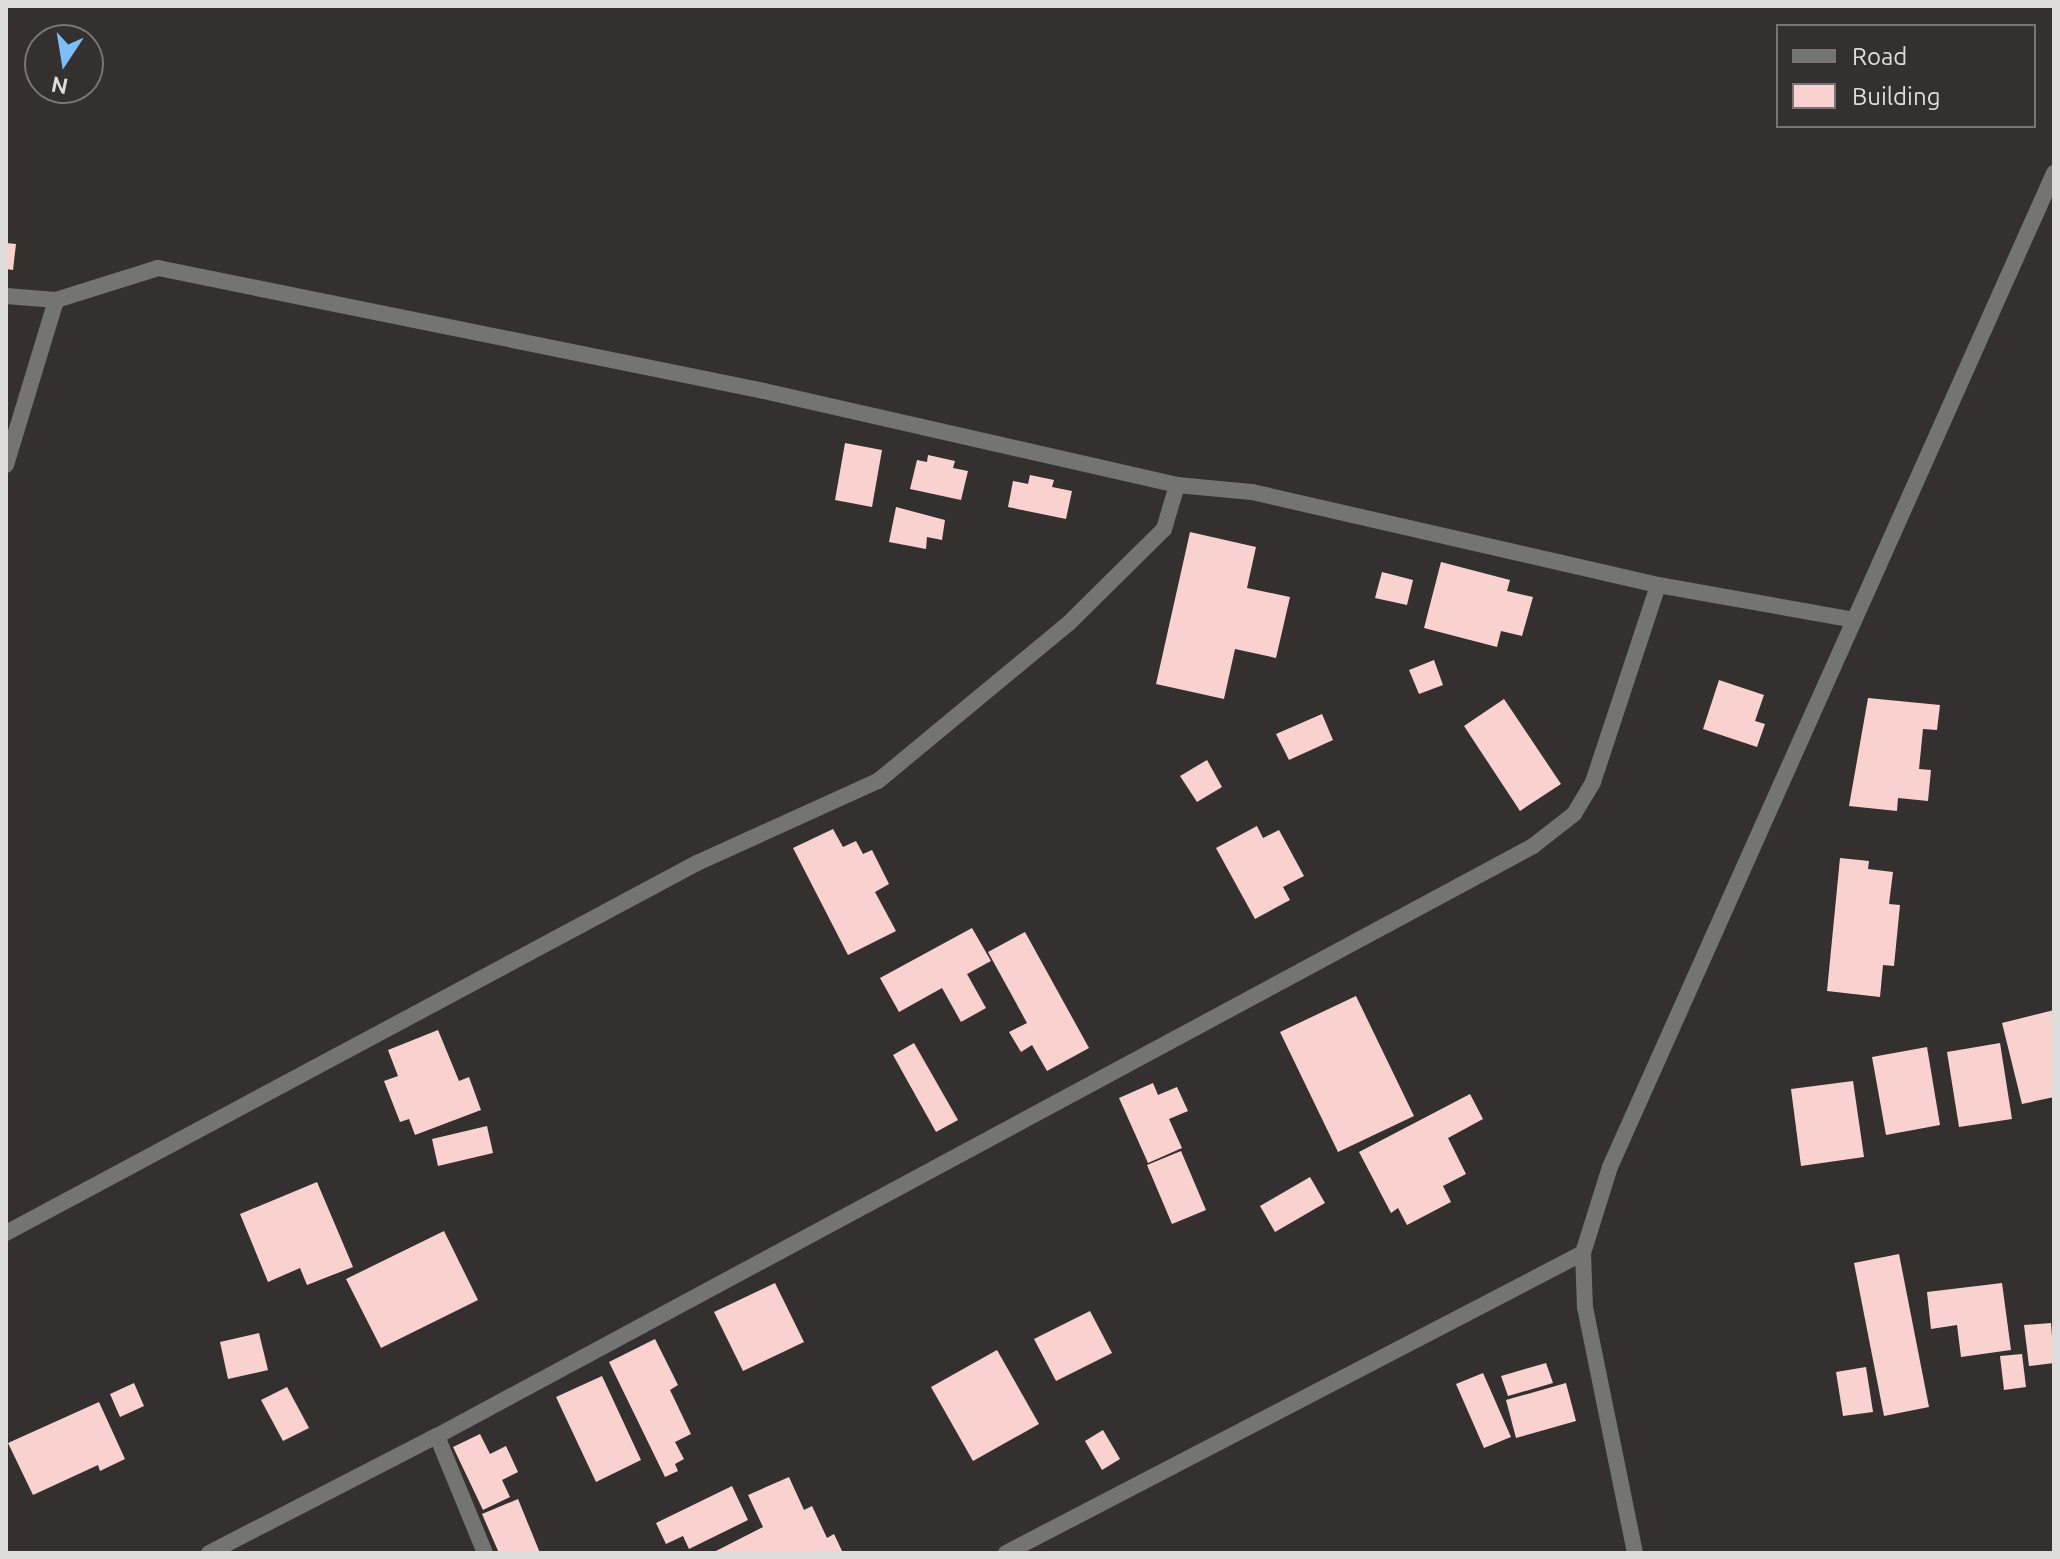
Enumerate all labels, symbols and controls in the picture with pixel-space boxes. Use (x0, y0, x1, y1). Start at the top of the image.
north arrow (24, 24, 104, 104)
legend (1776, 24, 2036, 128)
text: Road (1852, 43, 1907, 70)
text: N (49, 72, 70, 100)
text: Building (1852, 83, 1940, 110)

